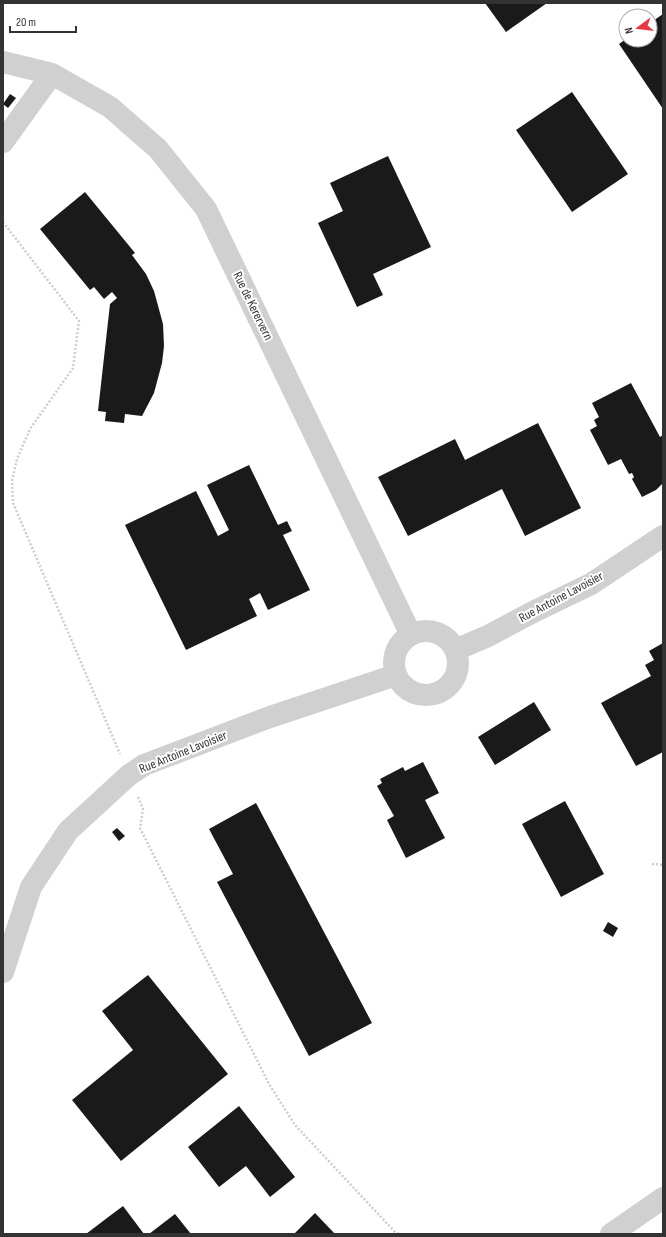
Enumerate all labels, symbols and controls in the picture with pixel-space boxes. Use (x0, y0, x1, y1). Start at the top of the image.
scale bar (10, 8, 76, 34)
north arrow (618, 8, 658, 48)
text: 20 m (16, 15, 36, 30)
text: N (622, 26, 636, 35)
street label: Rue de Kerervern (230, 269, 276, 343)
street label: Rue Antoine Lavoisier (516, 568, 606, 626)
street label: Rue Antoine Lavoisier (137, 727, 229, 777)

